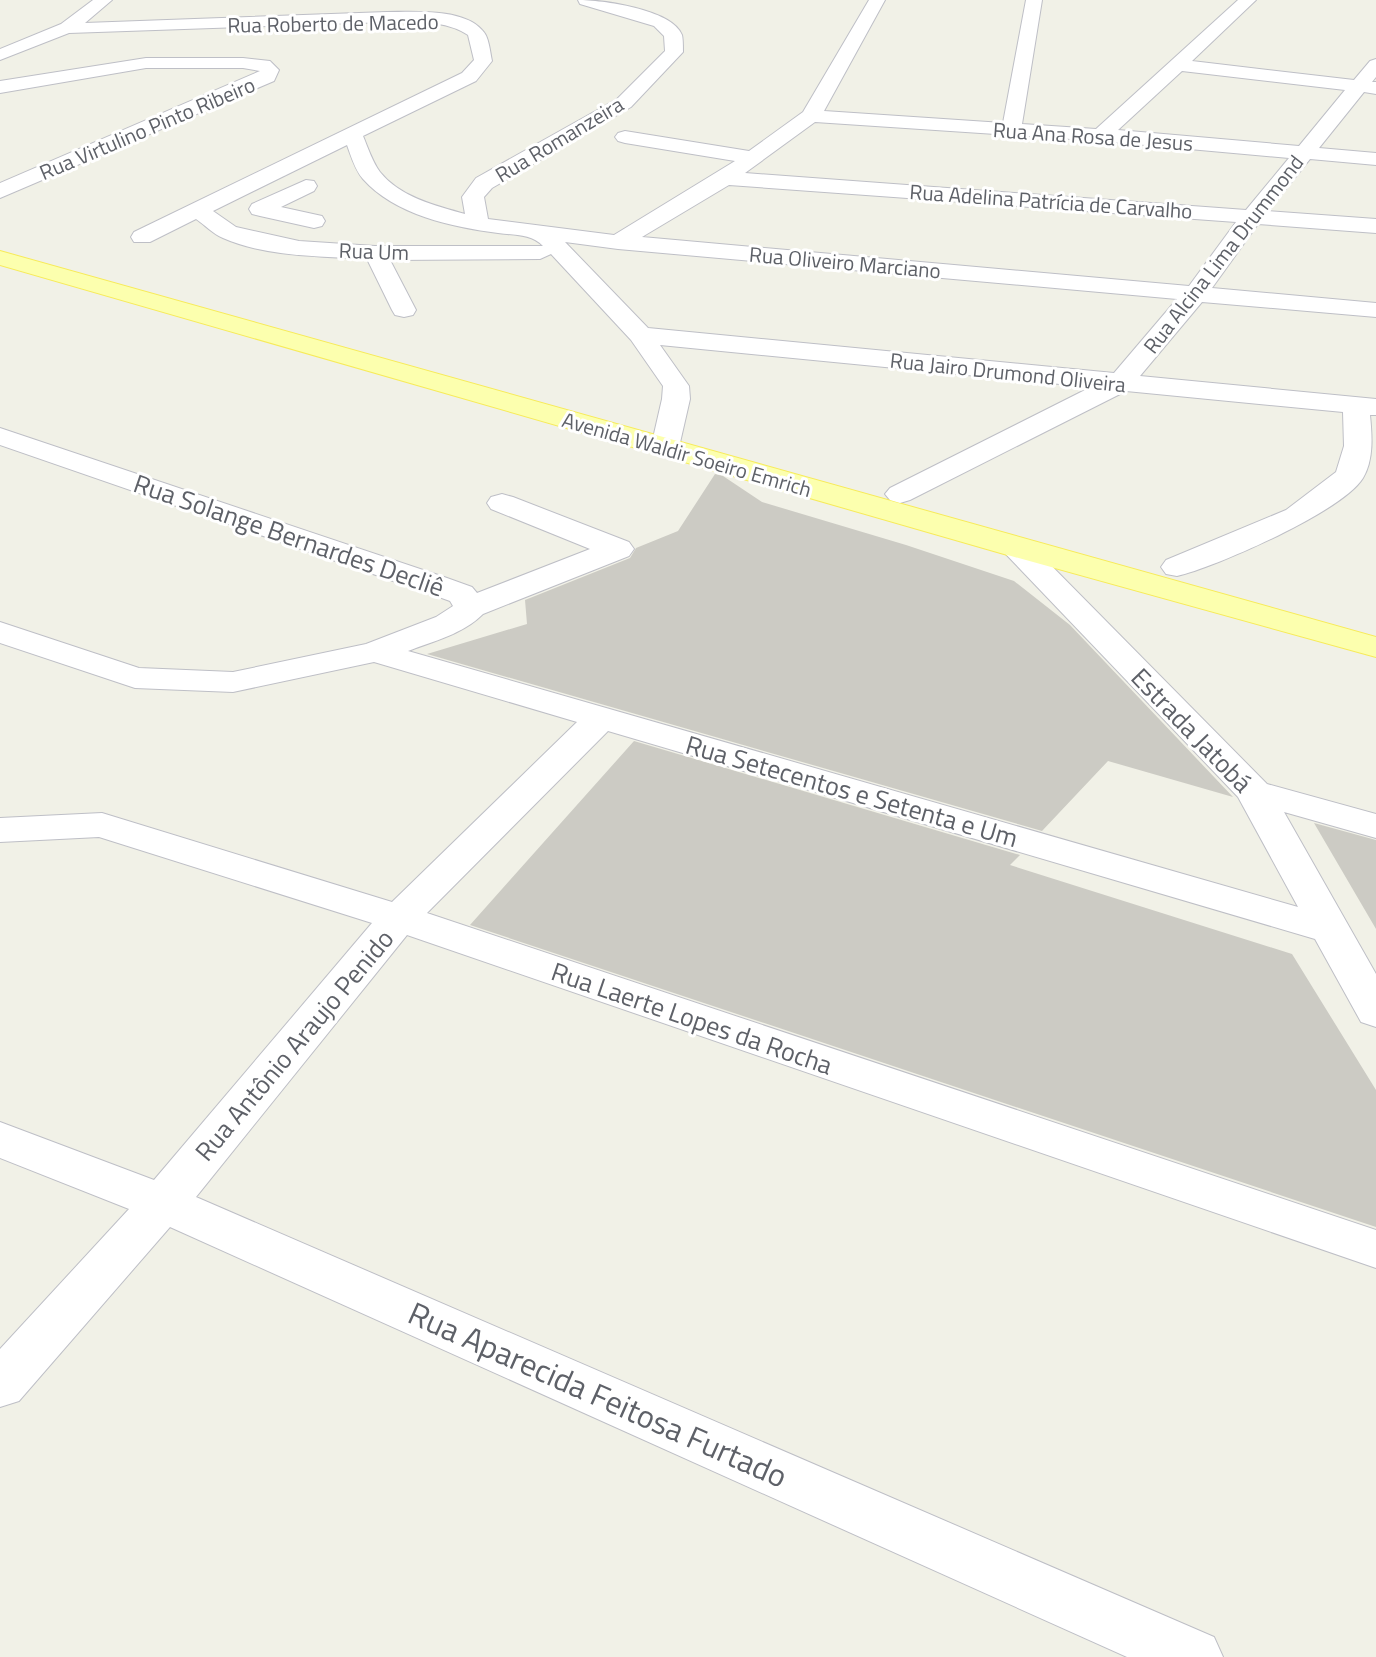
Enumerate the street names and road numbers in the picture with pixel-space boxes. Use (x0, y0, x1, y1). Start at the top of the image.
street label: Rua Roberto de Macedo (227, 5, 439, 41)
street label: Rua Virtulino Pinto Ribeiro (34, 68, 260, 188)
street label: Rua Romanzeira (489, 88, 630, 190)
street label: Rua Ana Rosa de Jesus (992, 113, 1194, 159)
street label: Rua Alcina Lima Drummond (1135, 148, 1311, 360)
street label: Rua Adelina Patrícia de Carvalho (909, 175, 1193, 227)
street label: Rua Um (338, 234, 410, 268)
street label: Rua Oliveiro Marciano (748, 238, 942, 286)
street label: Rua Jairo Drumond Oliveira (889, 344, 1128, 400)
street label: Avenida Waldir Soeiro Emrich (559, 403, 815, 505)
street label: Rua Solange Bernardes Decliê (128, 463, 450, 607)
street label: Estrada Jatobá (1122, 659, 1262, 801)
street label: Rua Setecentos e Setenta e Um (681, 725, 1023, 857)
street label: Rua Antônio Araujo Penido (185, 921, 403, 1169)
street label: Rua Laerte Lopes da Rocha (546, 952, 838, 1084)
street label: Rua Aparecida Feitosa Furtado (401, 1289, 795, 1499)

